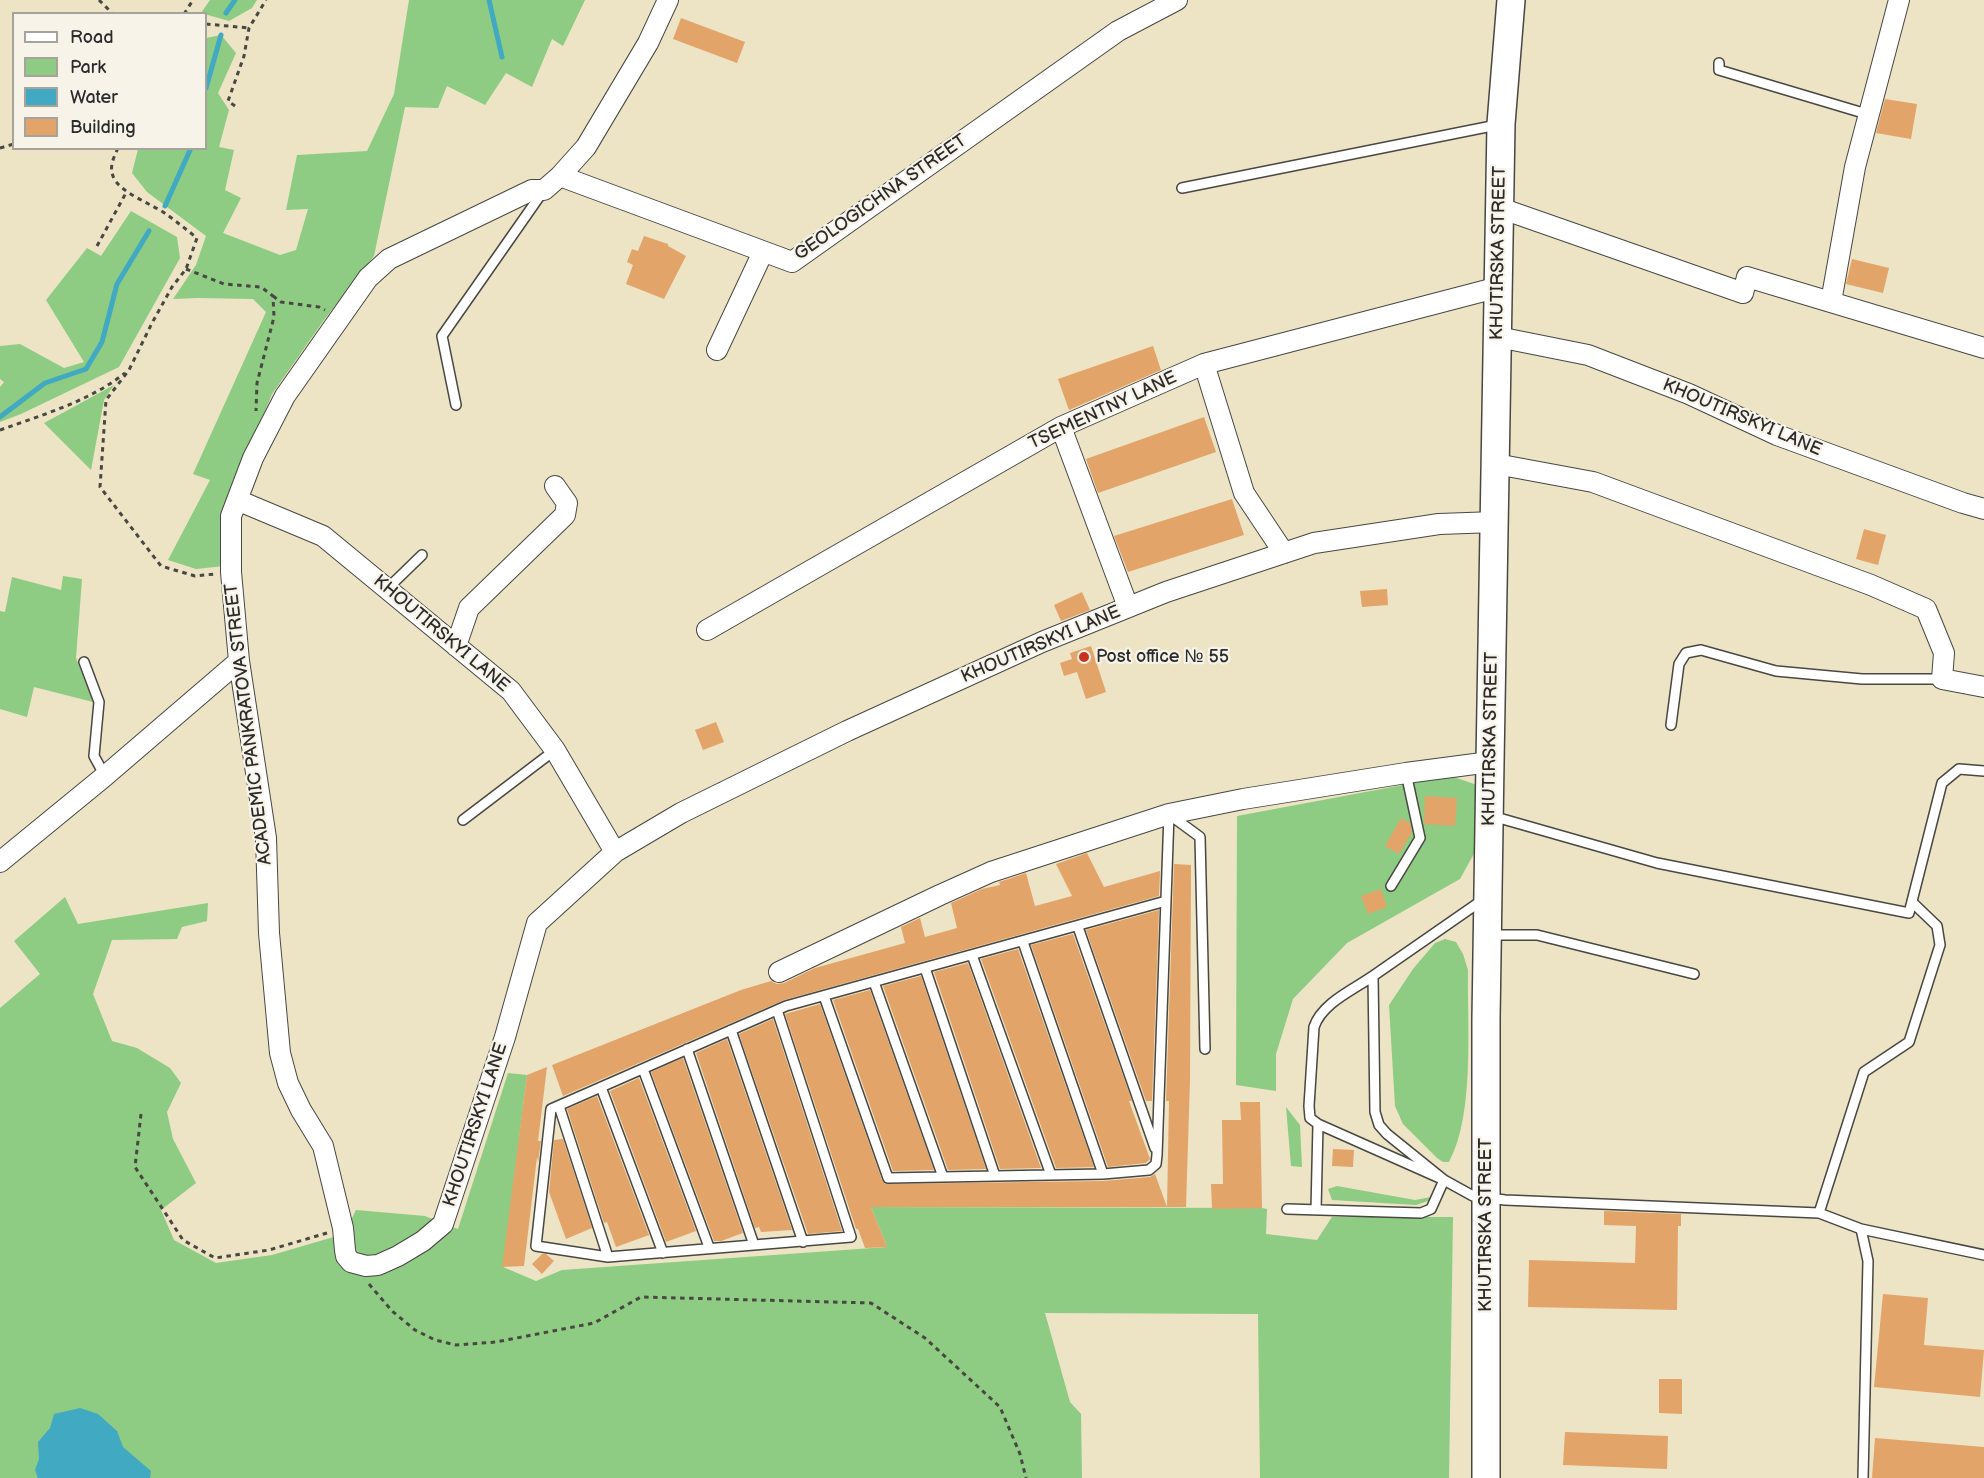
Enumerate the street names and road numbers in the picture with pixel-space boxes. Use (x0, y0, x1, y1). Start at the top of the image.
street label: GEOLOGICHNA STREET (791, 130, 971, 266)
street label: KHUTIRSKA STREET (1487, 166, 1511, 340)
street label: TSEMENTNY LANE (1025, 367, 1181, 455)
street label: KHOUTIRSKYI LANE (1659, 375, 1825, 461)
street label: KHOUTIRSKYI LANE (369, 571, 513, 697)
street label: ACADEMIC PANKRATOVA STREET (221, 582, 277, 866)
street label: KHOUTIRSKYI LANE (958, 602, 1124, 688)
street label: KHUTIRSKA STREET (1479, 652, 1503, 826)
street label: KHOUTIRSKYI LANE (439, 1040, 513, 1210)
street label: KHUTIRSKA STREET (1475, 1138, 1497, 1312)

